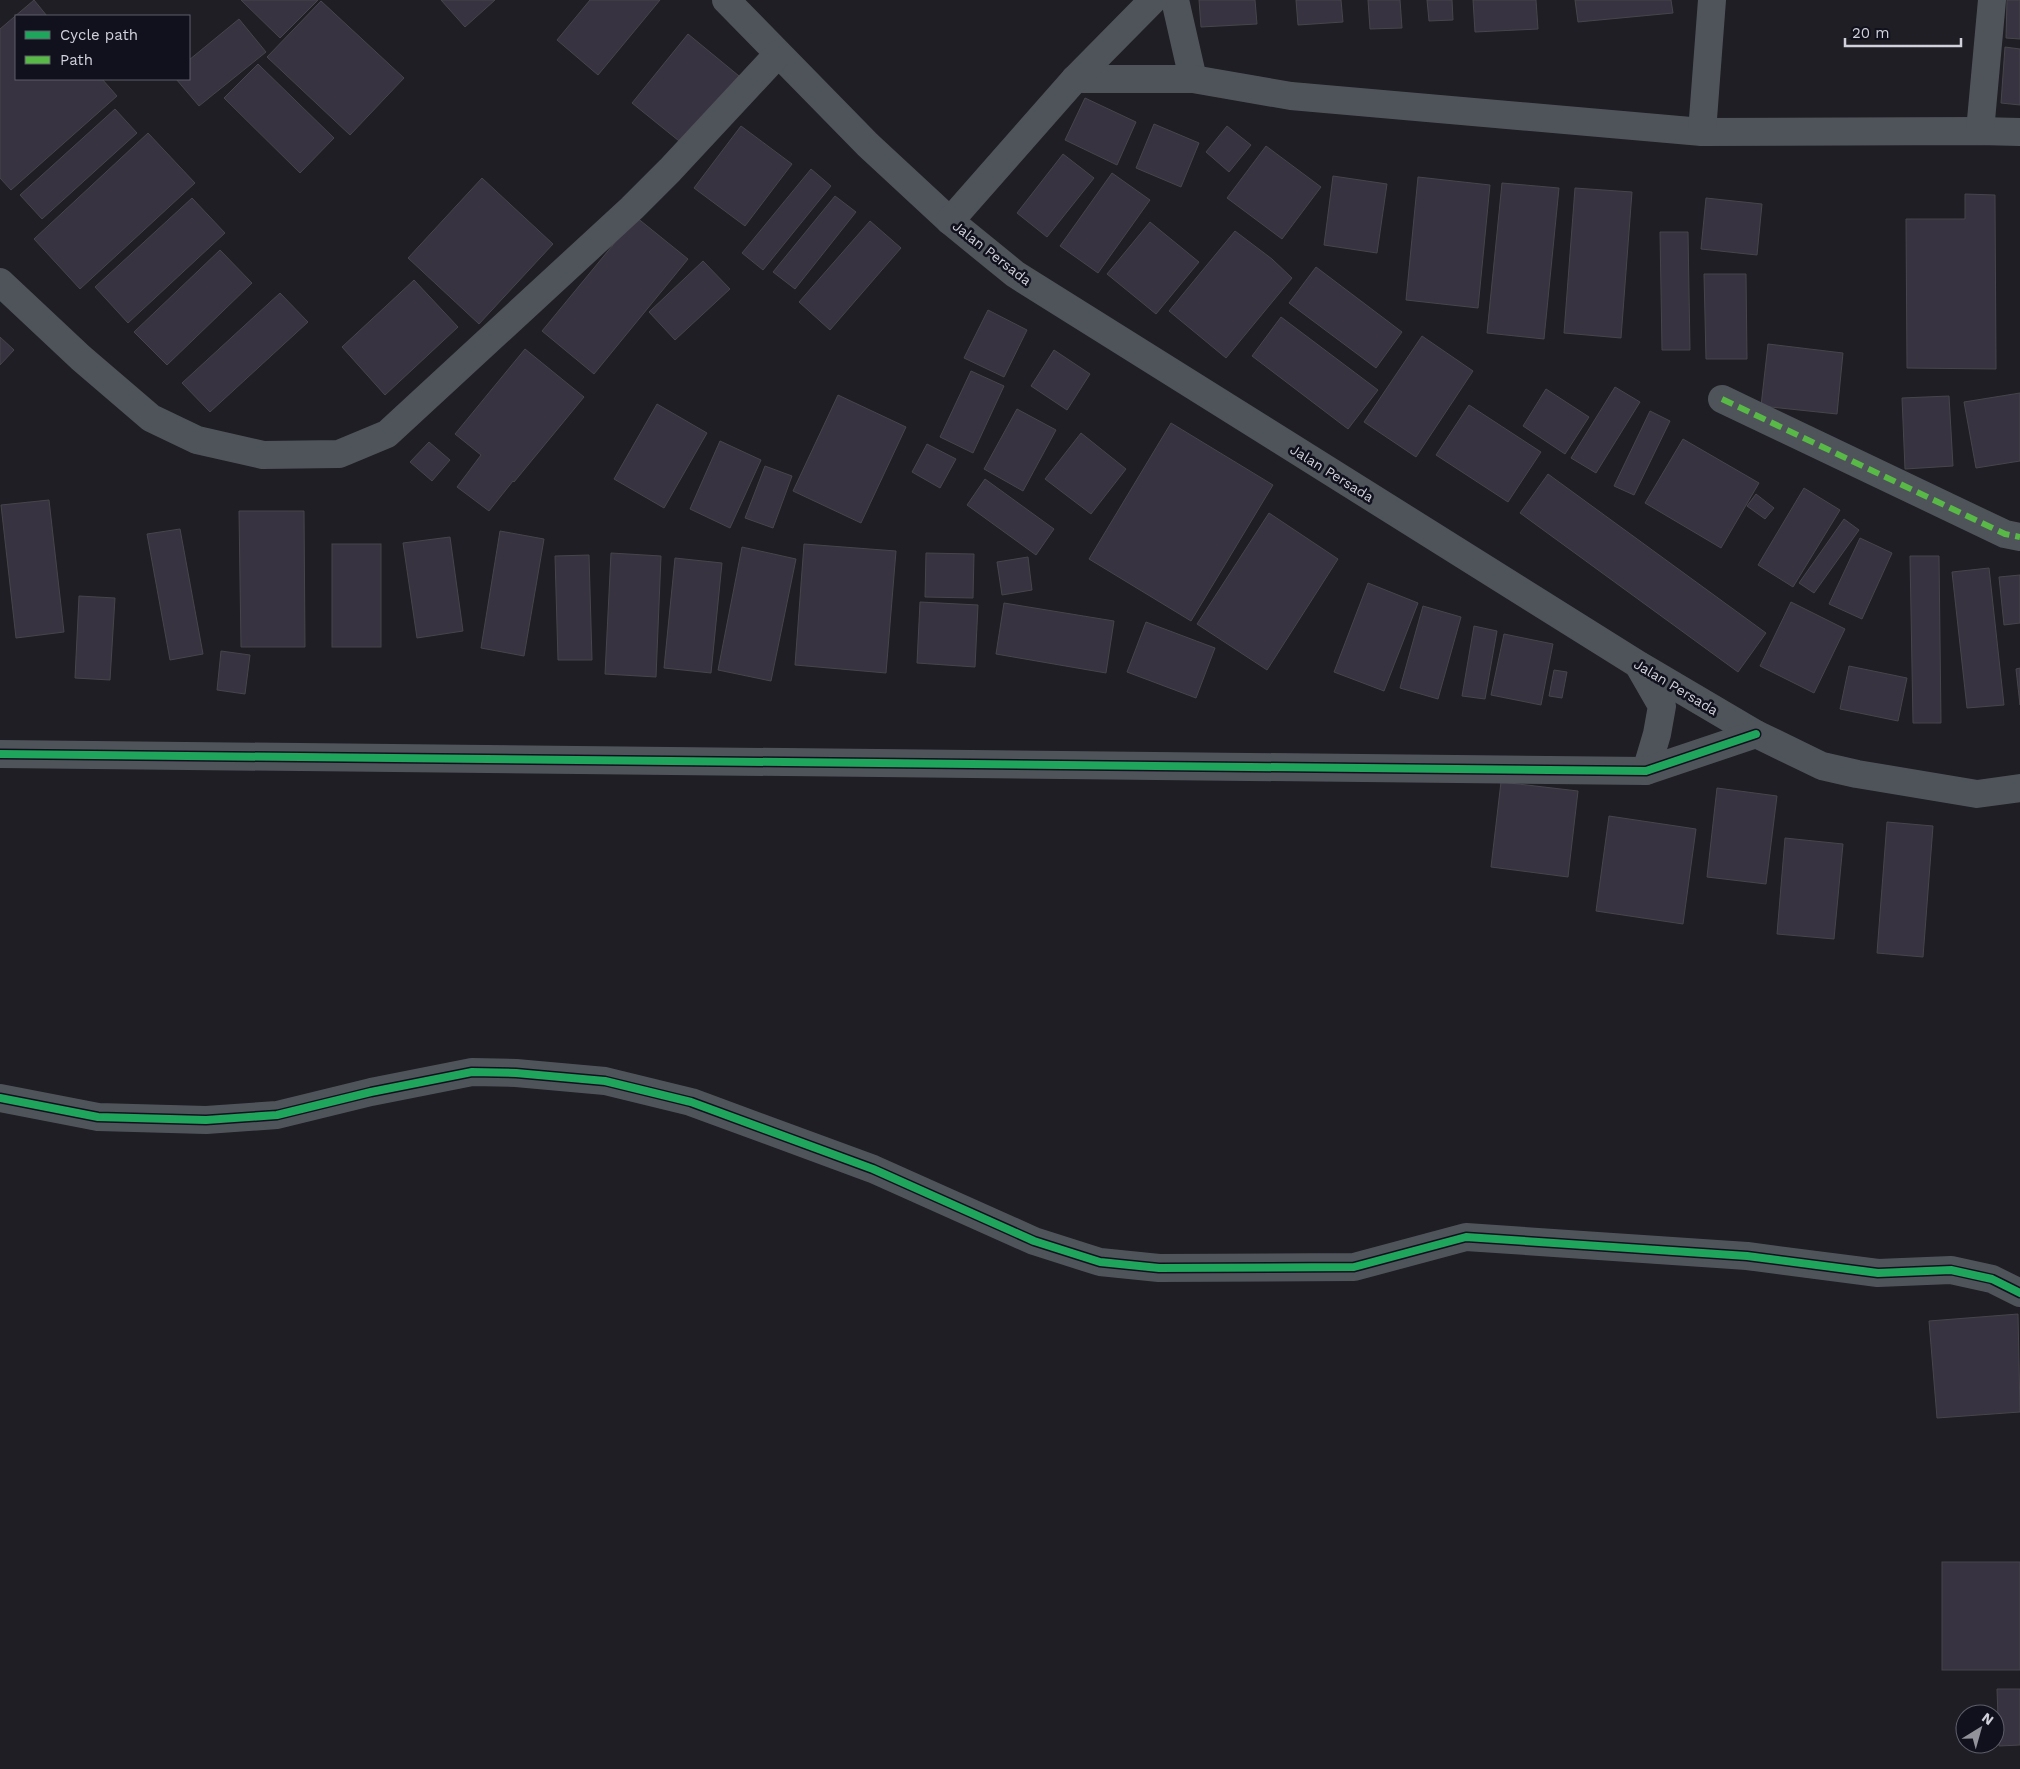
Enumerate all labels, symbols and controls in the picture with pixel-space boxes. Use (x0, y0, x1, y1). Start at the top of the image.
legend (15, 15, 190, 80)
scale bar (1845, 15, 1961, 47)
text: 20 m (1852, 24, 1890, 42)
text: Cycle path (60, 26, 138, 44)
text: Path (60, 51, 93, 69)
street label: Jalan Persada (950, 217, 1034, 289)
street label: Jalan Persada (1287, 441, 1377, 505)
street label: Jalan Persada (1631, 656, 1721, 718)
north arrow (1955, 1704, 2005, 1754)
text: N (1979, 1709, 1997, 1728)

